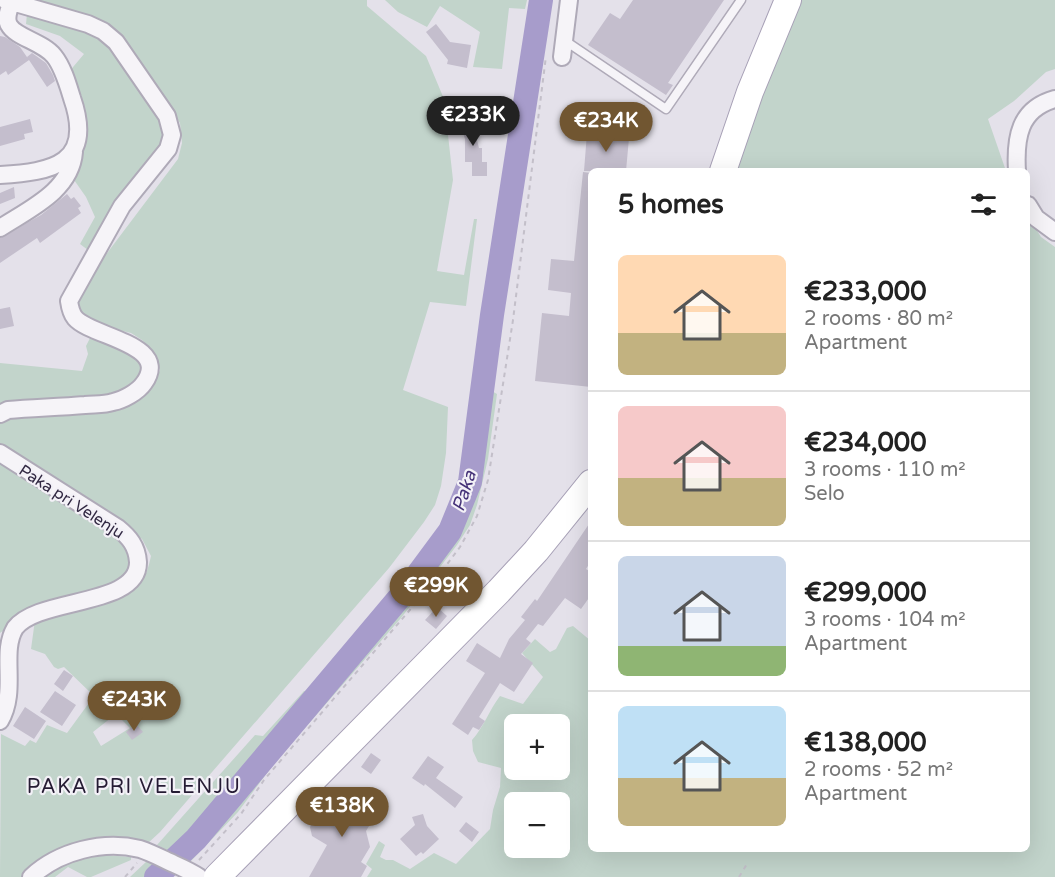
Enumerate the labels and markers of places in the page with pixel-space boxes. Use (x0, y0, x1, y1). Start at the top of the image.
pin: €233K (431, 96, 515, 147)
pin: €234K (564, 102, 648, 153)
pin: €299K (394, 567, 478, 618)
pin: €243K (92, 681, 176, 732)
pin: €138K (300, 787, 384, 838)

